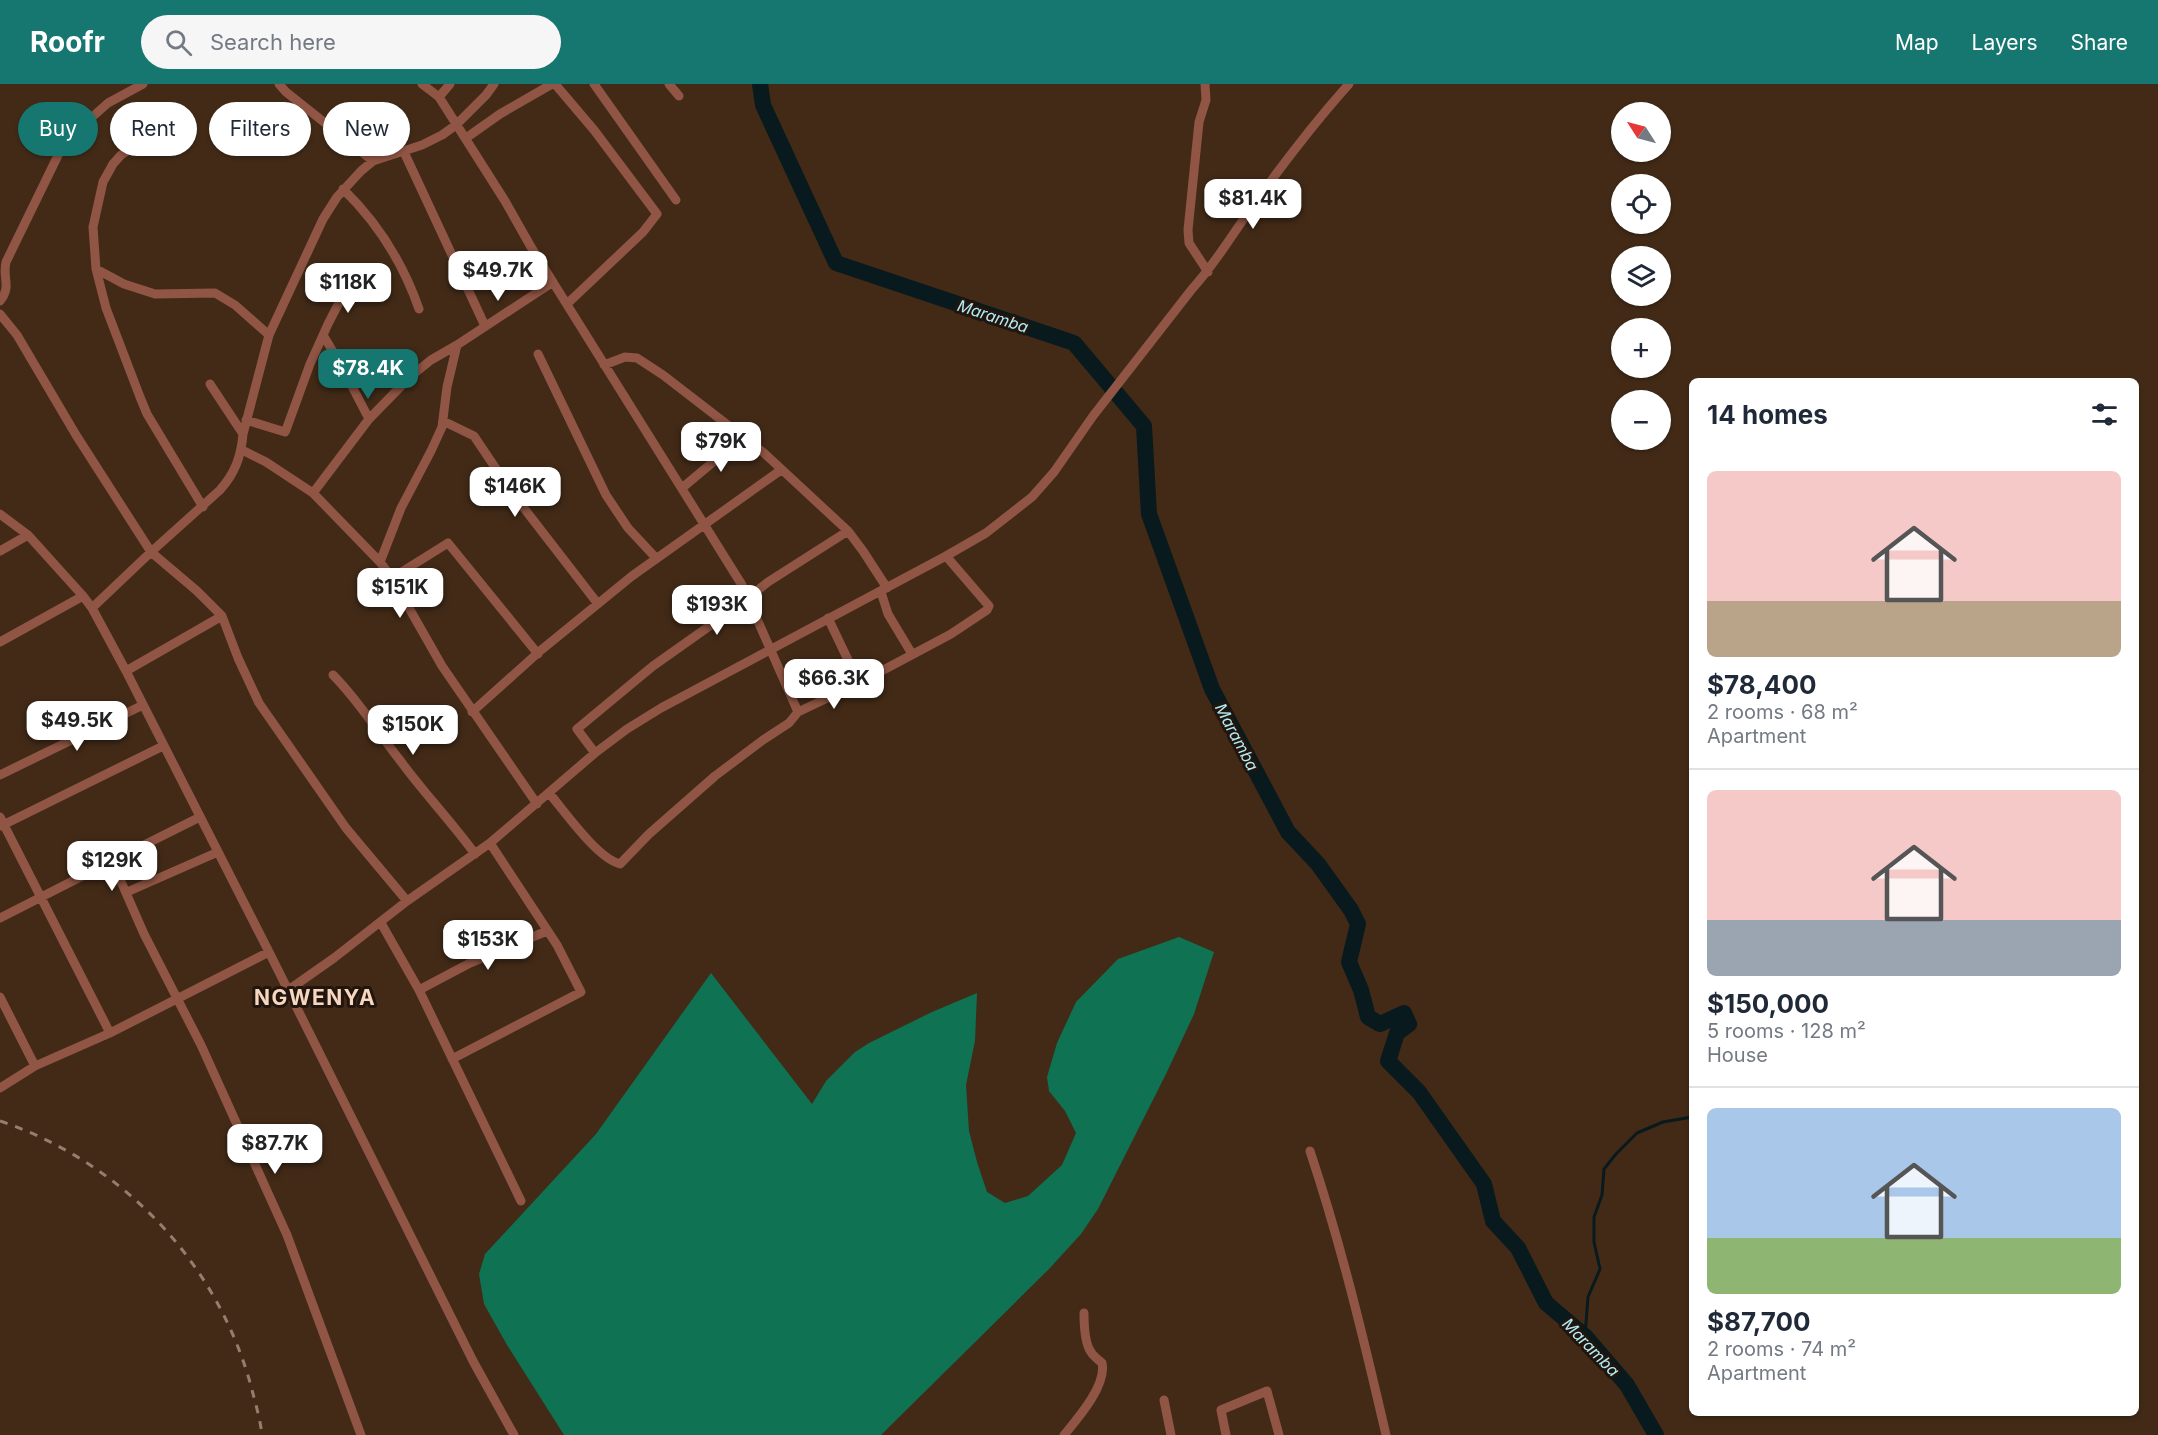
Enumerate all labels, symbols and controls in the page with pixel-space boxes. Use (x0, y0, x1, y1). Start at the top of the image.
search box (141, 15, 561, 69)
text: Roofr (30, 25, 105, 59)
icon: search (162, 26, 195, 59)
text: Search here (210, 29, 336, 55)
text: Map (1895, 30, 1939, 55)
text: Layers (1972, 30, 2038, 55)
text: Share (2071, 30, 2128, 55)
chip: Buy (18, 102, 98, 156)
chip: Rent (110, 102, 197, 156)
chip: Filters (209, 102, 311, 156)
chip: New (323, 102, 410, 156)
north arrow (1611, 102, 1671, 162)
map controls (1611, 102, 1671, 450)
button: locate (1611, 174, 1671, 234)
pin: $81.4K (1204, 179, 1302, 230)
text: $81.4K (1218, 186, 1288, 210)
button: layers (1611, 246, 1671, 306)
pin: $49.7K (449, 251, 547, 302)
text: $49.7K (462, 258, 534, 282)
pin: $118K (306, 263, 390, 314)
text: $118K (319, 270, 377, 294)
water label: Maramba (955, 295, 1031, 337)
button: + (1611, 318, 1671, 378)
pin: $78.4K (319, 349, 417, 400)
text: $78.4K (332, 356, 404, 380)
button: − (1611, 390, 1671, 450)
icon: filters (2088, 398, 2121, 431)
text: 14 homes (1707, 399, 1828, 430)
pin: $79K (685, 422, 757, 473)
text: $79K (695, 429, 747, 453)
pin: $146K (473, 467, 557, 518)
text: $146K (484, 474, 546, 498)
icon: home (1860, 510, 1968, 618)
pin: $151K (358, 568, 442, 619)
text: $151K (371, 575, 429, 599)
pin: $193K (675, 585, 759, 636)
text: $193K (686, 592, 748, 616)
pin: $66.3K (785, 659, 883, 710)
text: $66.3K (798, 666, 870, 690)
text: $78,400 (1707, 669, 1816, 700)
water label: Maramba (1211, 700, 1263, 774)
text: 2 rooms · 68 m² (1707, 700, 1858, 724)
pin: $49.5K (28, 701, 126, 752)
pin: $150K (371, 705, 455, 756)
text: $49.5K (41, 708, 113, 732)
text: $150K (382, 712, 444, 736)
text: Apartment (1707, 724, 1806, 748)
icon: home (1860, 829, 1968, 937)
pin: $129K (70, 841, 154, 892)
text: $129K (81, 848, 143, 872)
pin: $153K (446, 920, 530, 971)
text: $153K (457, 927, 519, 951)
district label: NGWENYA (254, 985, 376, 1010)
text: $150,000 (1707, 988, 1829, 1019)
text: 5 rooms · 128 m² (1707, 1019, 1866, 1043)
text: House (1707, 1043, 1768, 1067)
pin: $87.7K (226, 1124, 324, 1175)
text: $87.7K (241, 1131, 309, 1155)
icon: home (1860, 1147, 1968, 1255)
text: $87,700 (1707, 1306, 1811, 1337)
water label: Maramba (1558, 1314, 1624, 1381)
text: 2 rooms · 74 m² (1707, 1337, 1856, 1361)
text: Apartment (1707, 1361, 1806, 1385)

